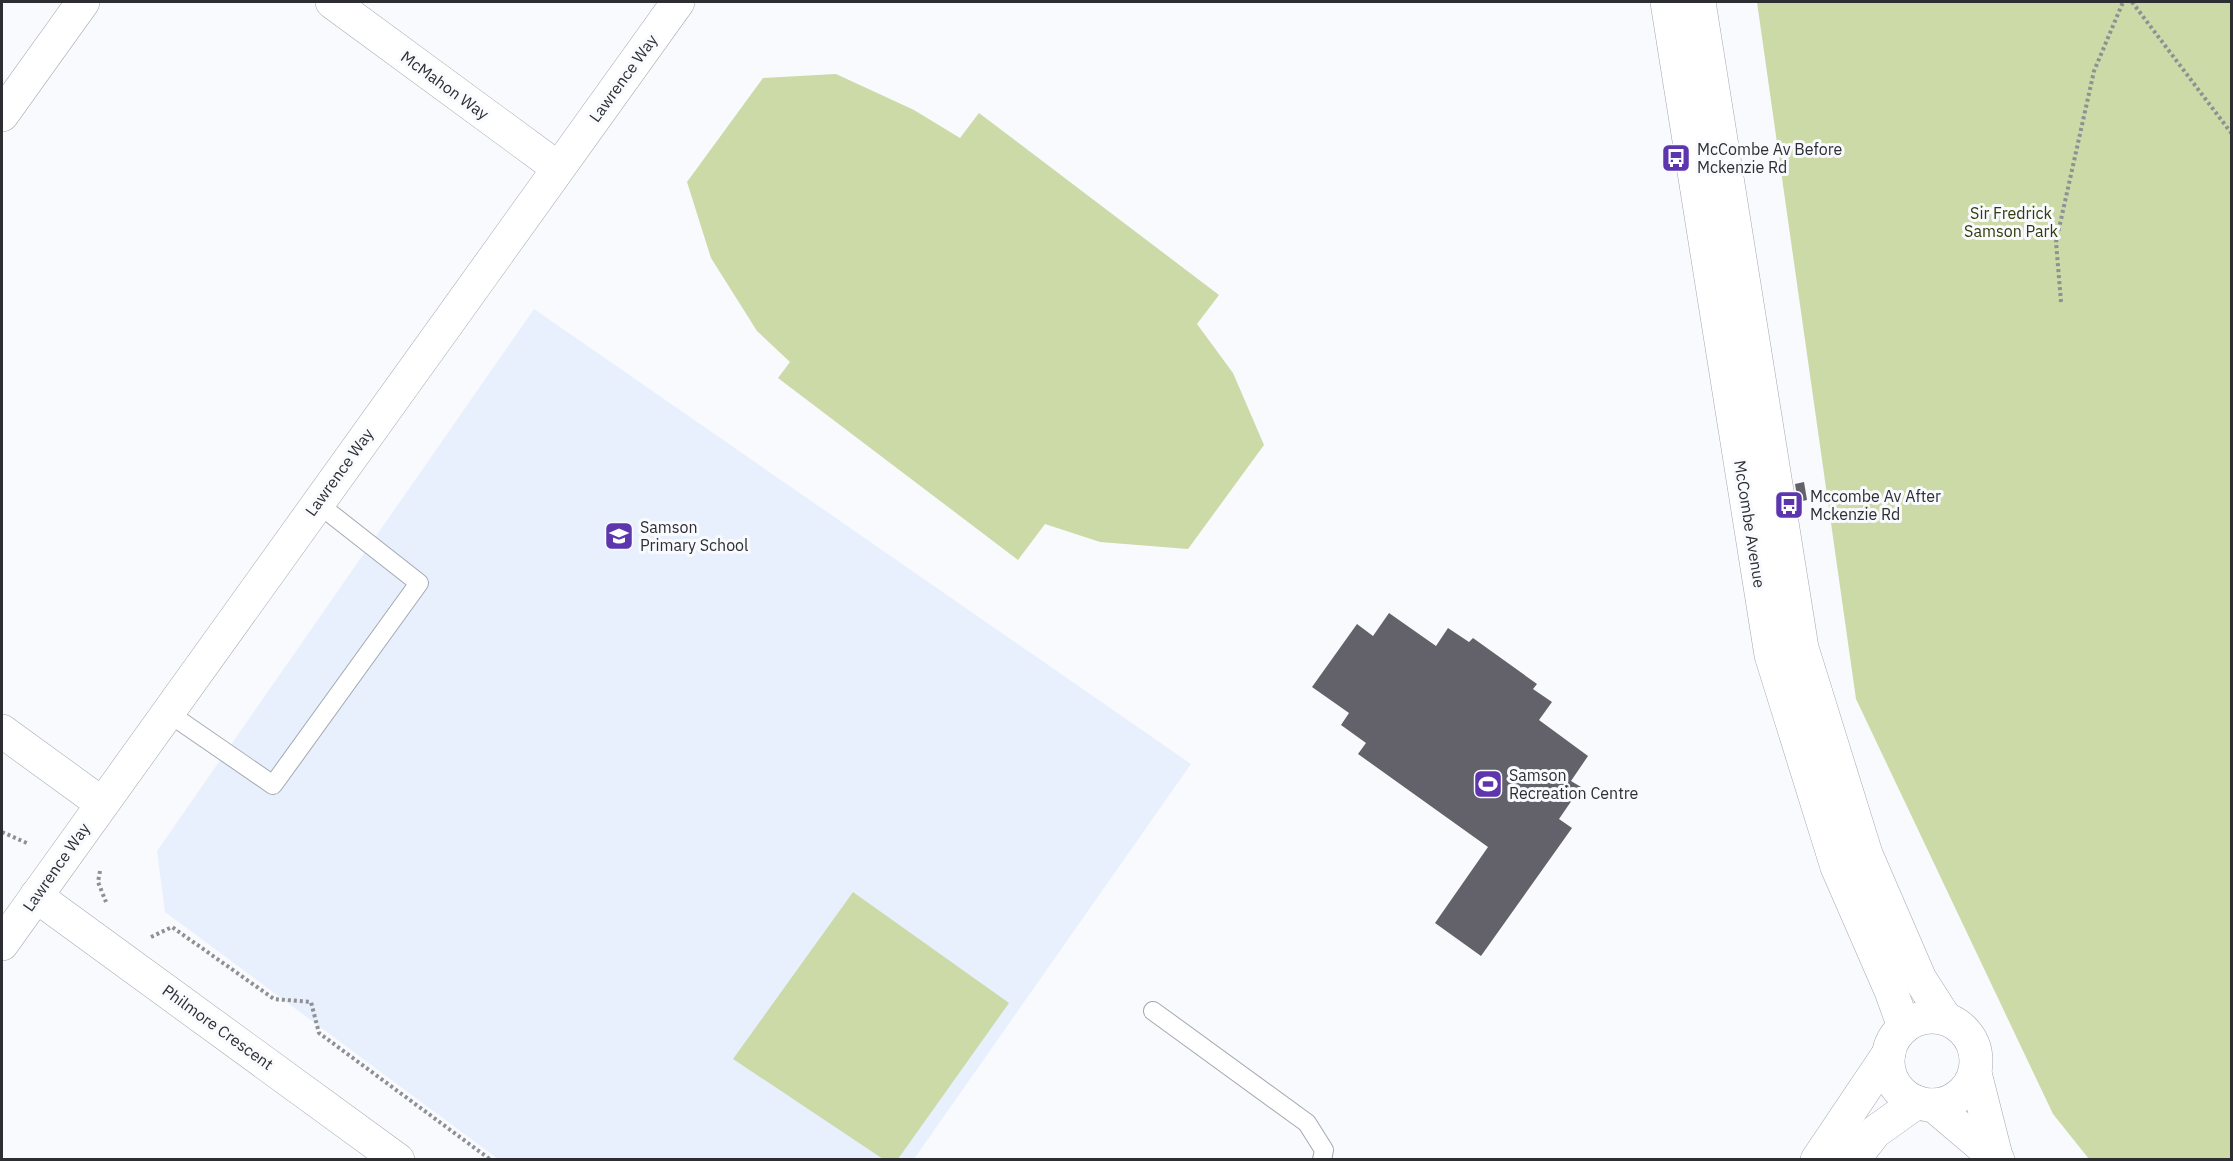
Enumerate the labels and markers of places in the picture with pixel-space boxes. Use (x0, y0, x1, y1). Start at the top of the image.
place label: McCombe Av Before Mckenzie Rd (1697, 139, 1842, 177)
bus stop icon: McCombe Av Before Mckenzie Rd (1660, 142, 1692, 174)
place label: Mccombe Av After Mckenzie Rd (1810, 486, 1941, 524)
bus stop icon: Mccombe Av After Mckenzie Rd (1773, 489, 1805, 521)
place label: Samson Primary School (640, 517, 748, 555)
school or university icon: Samson Primary School (603, 520, 635, 552)
place label: Samson Recreation Centre (1509, 765, 1639, 803)
sports icon: Samson Recreation Centre (1472, 768, 1504, 800)

